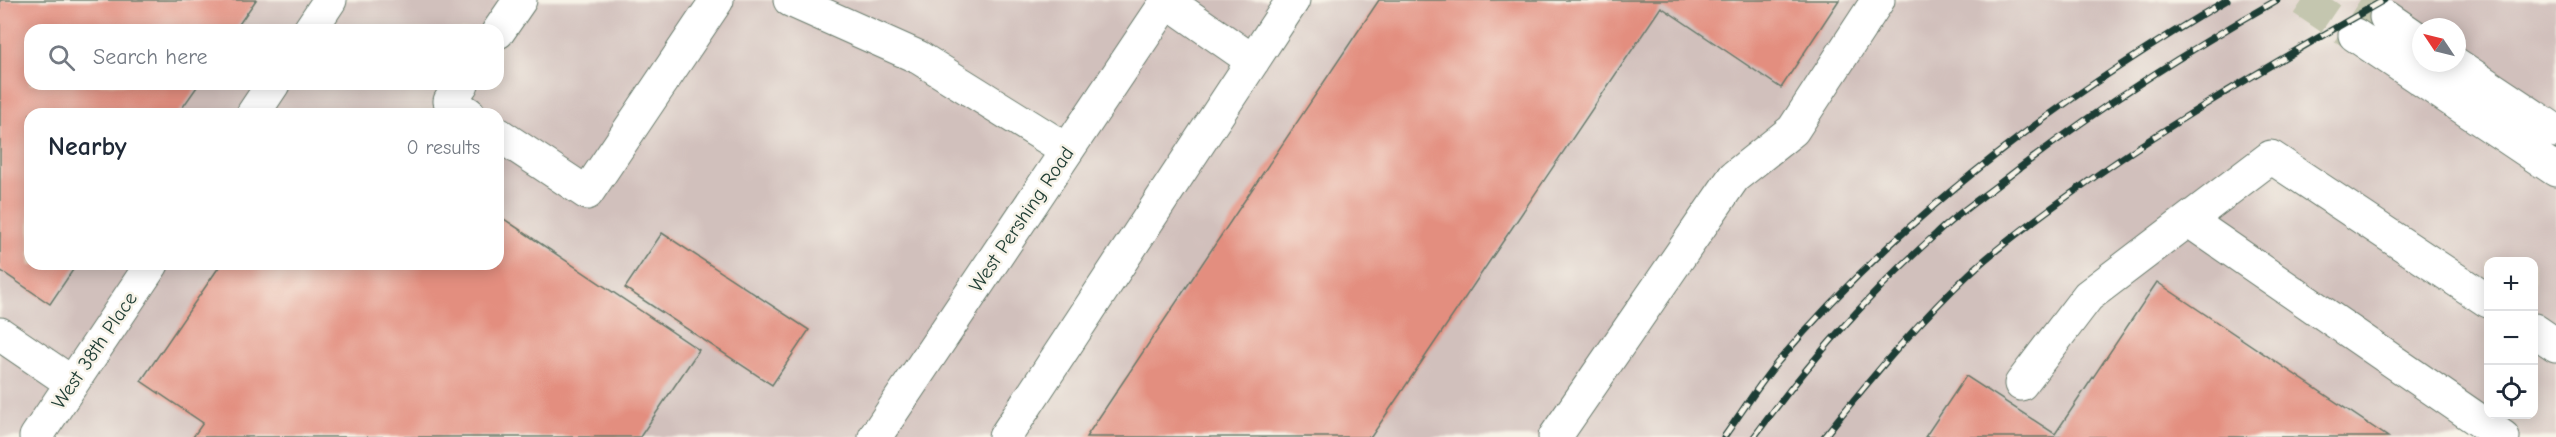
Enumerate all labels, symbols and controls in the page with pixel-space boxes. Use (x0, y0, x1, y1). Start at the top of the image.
north arrow (2412, 18, 2466, 72)
search box (24, 24, 504, 90)
icon: search (45, 41, 78, 74)
text: Search here (93, 44, 208, 70)
text: Nearby (48, 132, 127, 162)
text: 0 results (407, 136, 480, 159)
street label: West Pershing Road (964, 142, 1079, 296)
map controls (2484, 257, 2538, 419)
button: + (2484, 257, 2538, 311)
street label: West 38th Place (47, 288, 142, 413)
button: − (2484, 311, 2538, 365)
button: locate (2484, 365, 2538, 419)

